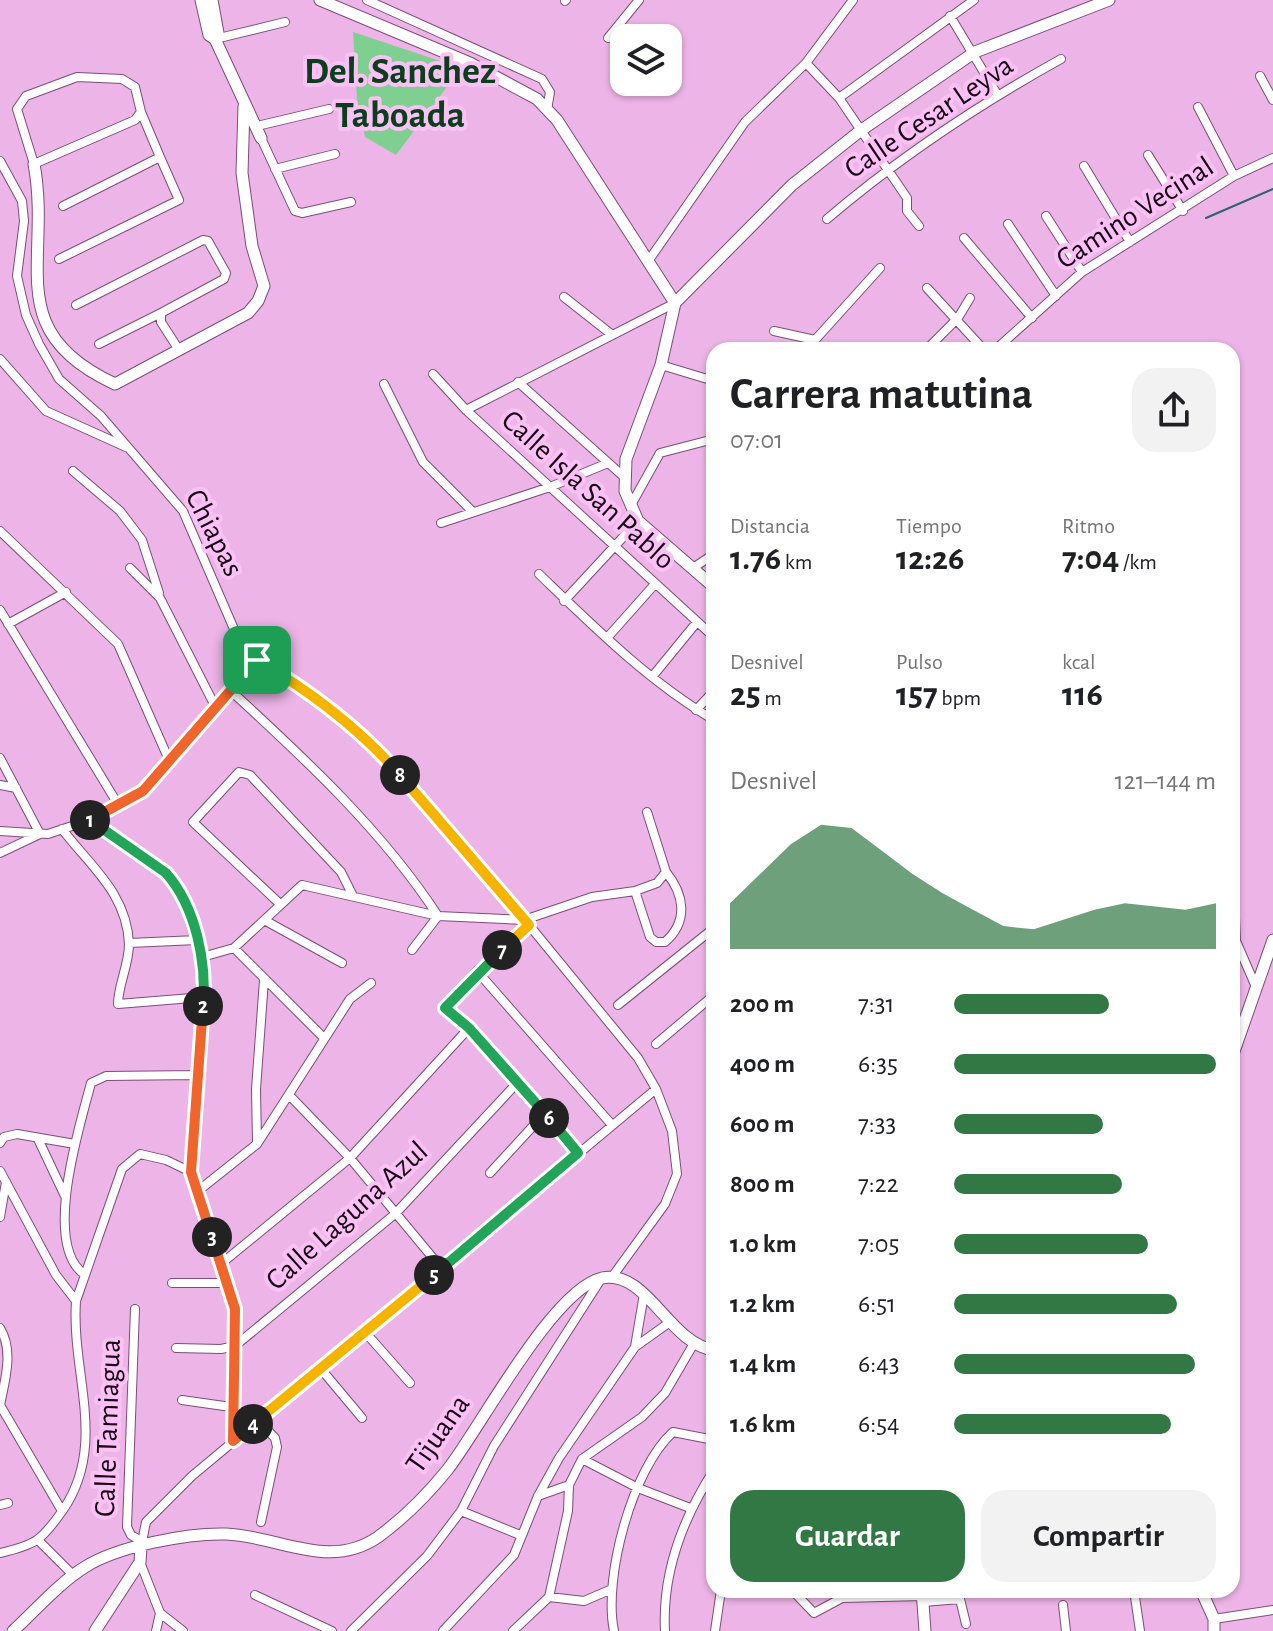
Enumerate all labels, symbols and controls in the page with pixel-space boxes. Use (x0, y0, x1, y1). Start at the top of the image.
map controls (610, 24, 682, 96)
button: layers (610, 24, 682, 96)
street label: Calle Cesar Leyva (839, 50, 1019, 184)
district label: Del. Sanchez Taboada (304, 53, 496, 135)
street label: Camino Vecinal (1051, 151, 1219, 275)
button: share (1132, 368, 1216, 452)
text: Carrera matutina (730, 373, 1033, 417)
street label: Calle Isla San Pablo (496, 405, 680, 575)
text: 07:01 (730, 427, 783, 453)
street label: Chiapas (180, 485, 248, 581)
text: Distancia (730, 515, 810, 537)
text: Tiempo (896, 515, 962, 537)
text: Ritmo (1062, 515, 1115, 537)
text: 1.76 (730, 542, 781, 576)
text: 12:26 (896, 542, 964, 576)
text: 7:04 (1062, 542, 1119, 576)
text: km (781, 551, 812, 573)
text: /km (1119, 551, 1157, 573)
pin (223, 626, 291, 694)
icon: arrive (235, 638, 279, 682)
text: Desnivel (730, 651, 804, 673)
text: Pulso (896, 651, 943, 673)
text: kcal (1062, 651, 1096, 673)
text: 25 (730, 678, 761, 712)
text: 157 (896, 678, 938, 712)
text: 116 (1062, 678, 1103, 712)
text: m (761, 687, 782, 709)
text: bpm (938, 687, 981, 709)
pin: 8 (380, 755, 420, 795)
text: 8 (395, 764, 405, 786)
text: Desnivel (730, 768, 817, 794)
text: 121–144 m (1115, 768, 1216, 794)
pin: 1 (70, 800, 110, 840)
text: 1 (86, 809, 94, 831)
pin: 7 (482, 930, 522, 970)
text: 7 (497, 939, 507, 961)
pin: 2 (183, 986, 223, 1026)
text: 200 m (730, 991, 794, 1017)
text: 7:31 (858, 991, 894, 1017)
text: 2 (198, 995, 208, 1017)
text: 400 m (730, 1051, 795, 1077)
text: 6:35 (858, 1051, 898, 1077)
pin: 6 (529, 1098, 569, 1138)
text: 6 (544, 1107, 554, 1129)
text: 600 m (730, 1111, 795, 1137)
text: 7:33 (858, 1111, 896, 1137)
street label: Calle Laguna Azul (261, 1136, 433, 1296)
text: 800 m (730, 1171, 795, 1197)
text: 7:22 (858, 1171, 898, 1197)
pin: 3 (192, 1217, 232, 1257)
text: 3 (207, 1226, 217, 1248)
text: 1.0 km (730, 1231, 797, 1257)
text: 7:05 (858, 1231, 899, 1257)
pin: 5 (414, 1255, 454, 1295)
text: 5 (429, 1264, 439, 1286)
text: 1.2 km (730, 1291, 795, 1317)
text: 6:51 (858, 1291, 896, 1317)
street label: Calle Tamiagua (90, 1338, 126, 1518)
text: 1.4 km (730, 1351, 796, 1377)
text: 6:43 (858, 1351, 899, 1377)
street label: Tijuana (400, 1389, 476, 1479)
pin: 4 (233, 1404, 273, 1444)
text: 1.6 km (730, 1411, 796, 1437)
text: 6:54 (858, 1411, 900, 1437)
text: 4 (247, 1413, 259, 1435)
button: Guardar (730, 1490, 965, 1582)
button: Compartir (981, 1490, 1216, 1582)

